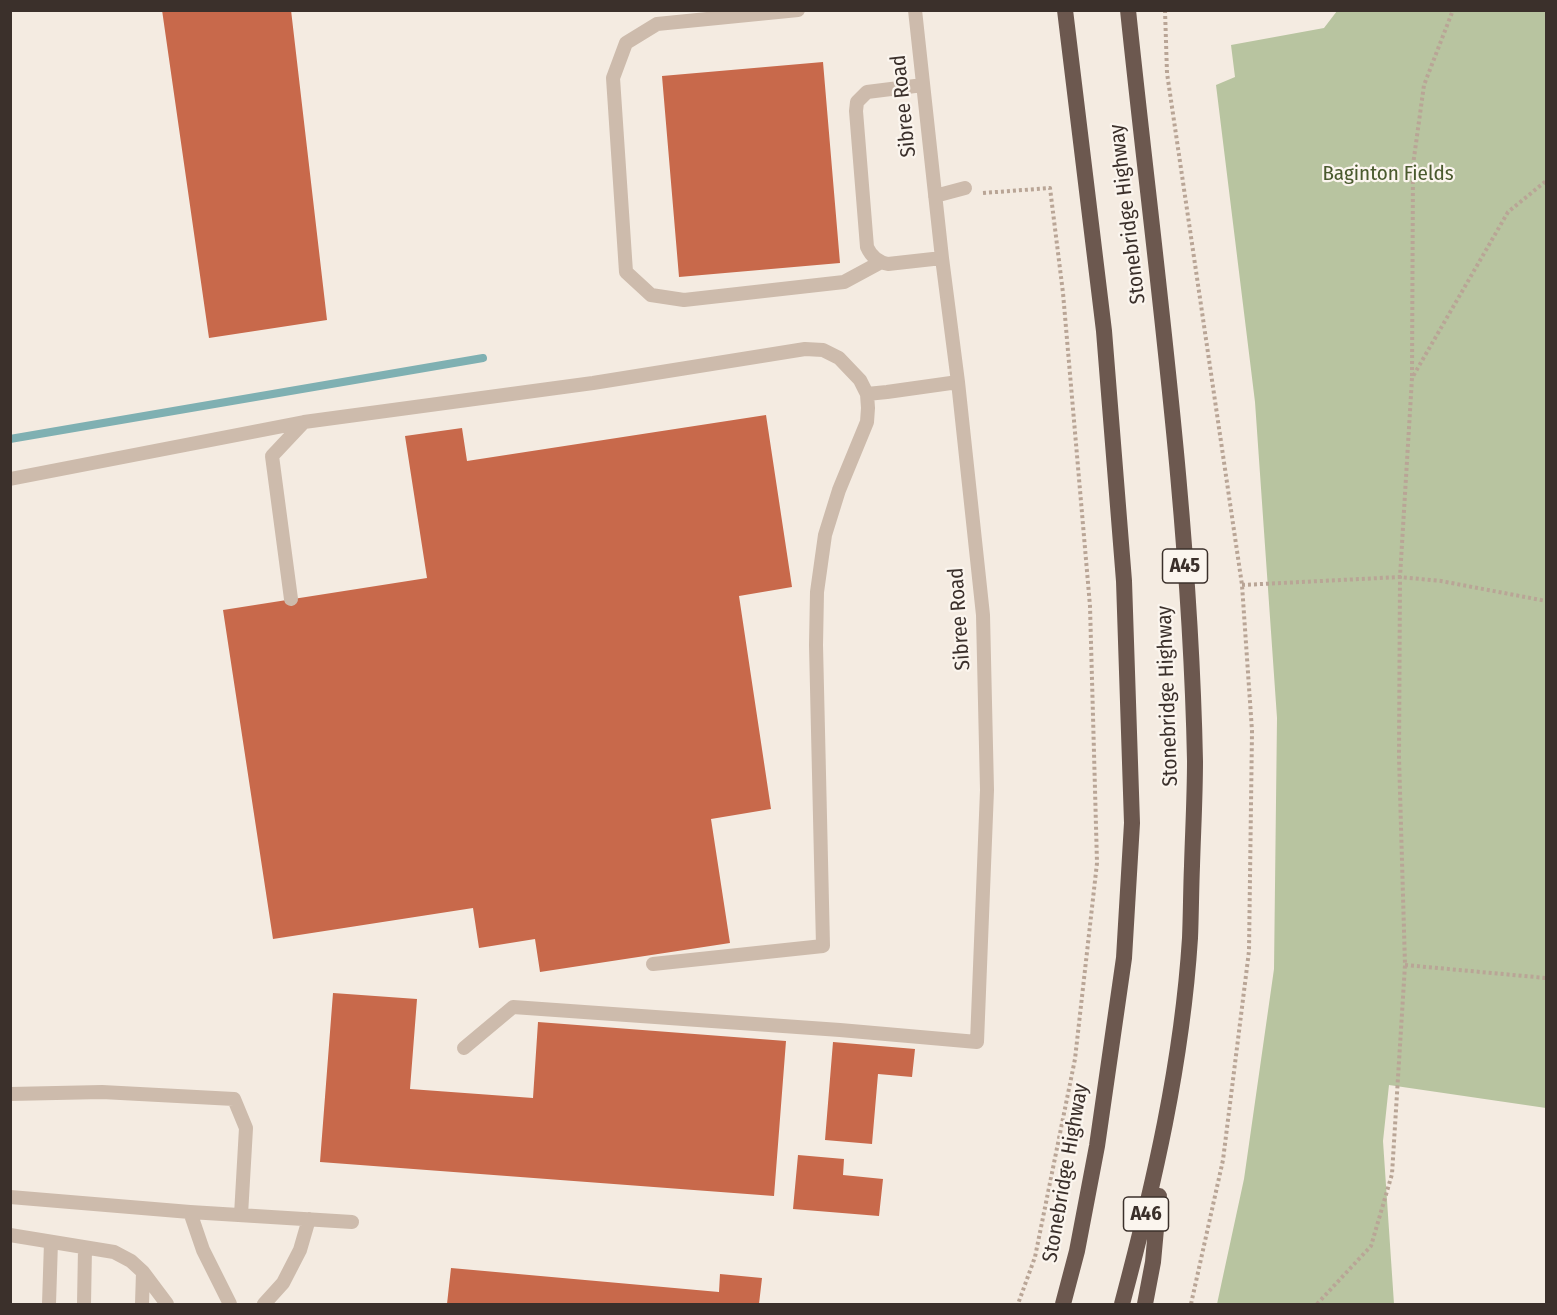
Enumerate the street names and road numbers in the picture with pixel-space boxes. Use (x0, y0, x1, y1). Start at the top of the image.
street label: Sibree Road (886, 54, 922, 158)
street label: Stonebridge Highway (1104, 123, 1152, 305)
road number: A45 (1162, 549, 1208, 583)
street label: Sibree Road (944, 567, 976, 671)
street label: Stonebridge Highway (1152, 605, 1184, 787)
street label: Stonebridge Highway (1038, 1082, 1094, 1264)
road number: A46 (1124, 1197, 1168, 1231)

